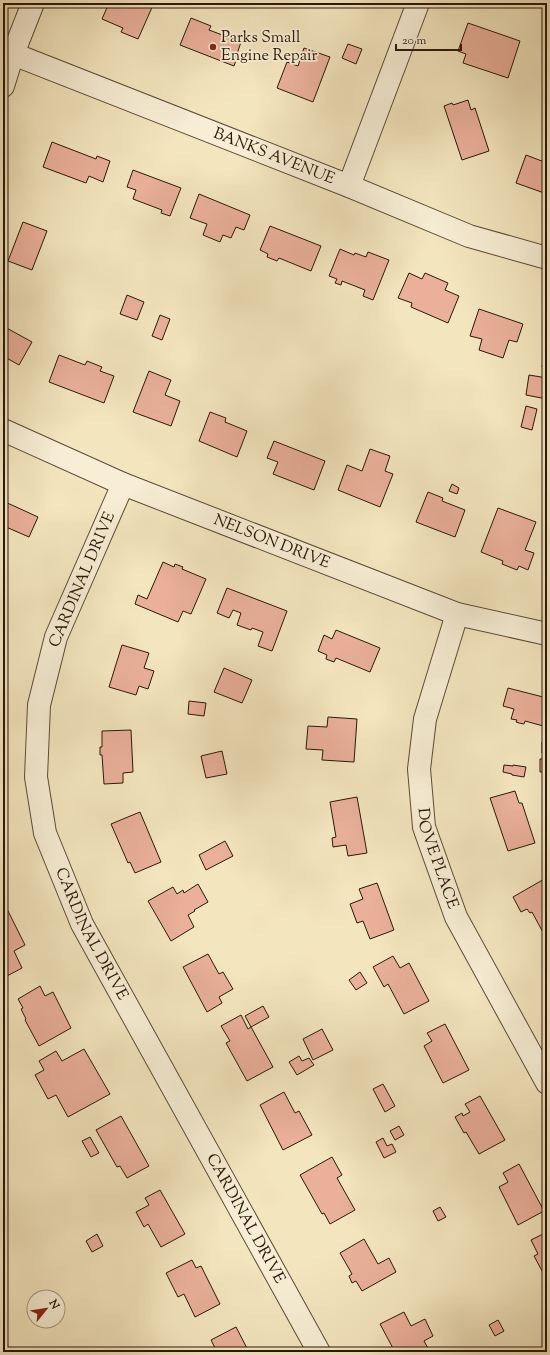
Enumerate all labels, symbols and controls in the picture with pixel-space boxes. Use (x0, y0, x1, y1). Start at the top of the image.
scale bar (396, 26, 461, 52)
place label: Parks Small Engine Repair (221, 27, 318, 68)
text: 20 m (402, 32, 427, 50)
marker: Parks Small Engine Repair (208, 42, 218, 52)
street label: BANKS AVENUE (210, 122, 338, 191)
street label: CARDINAL DRIVE (44, 508, 122, 651)
street label: NELSON DRIVE (210, 509, 333, 575)
street label: DOVE PLACE (411, 807, 464, 913)
street label: CARDINAL DRIVE (49, 864, 134, 1005)
street label: CARDINAL DRIVE (200, 1150, 291, 1288)
north arrow (26, 1289, 66, 1329)
text: N (44, 1296, 63, 1312)

